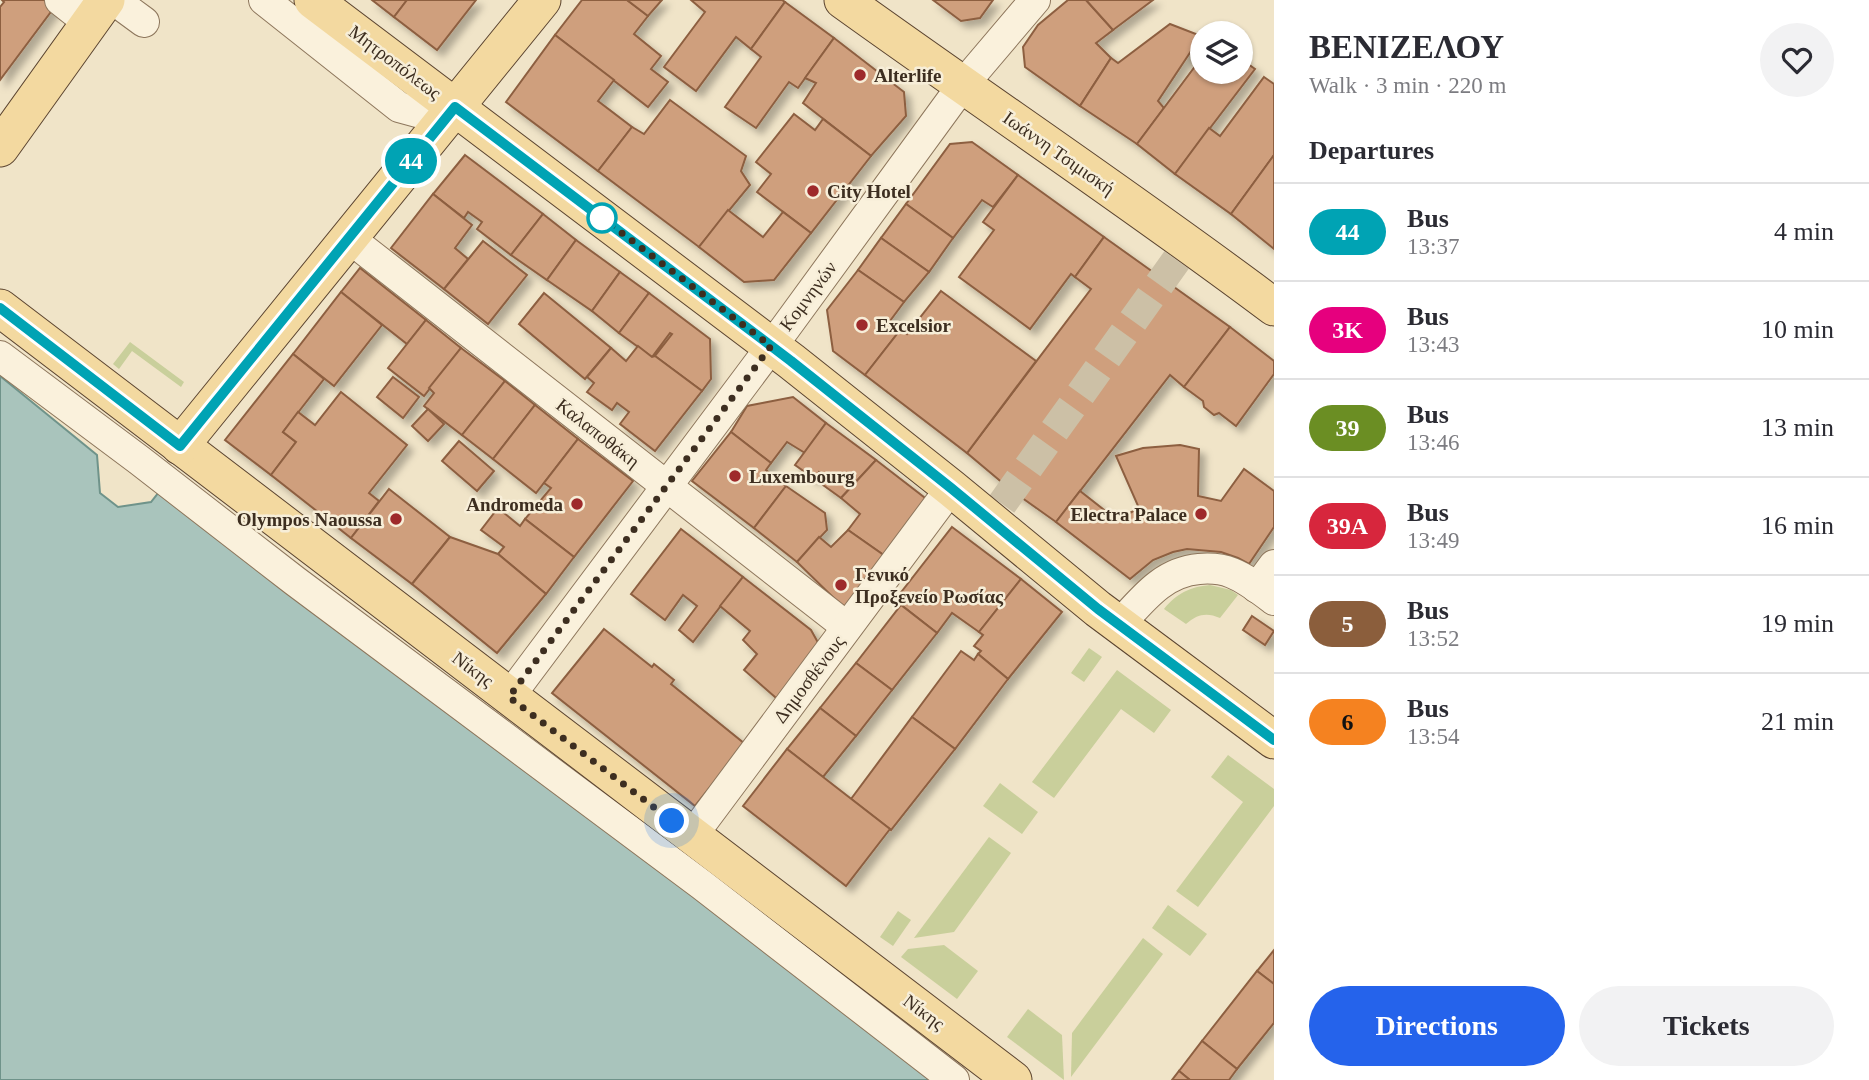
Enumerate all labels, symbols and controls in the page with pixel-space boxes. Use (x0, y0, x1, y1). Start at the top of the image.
street label: Μητροπόλεως (345, 21, 446, 104)
map controls (1190, 21, 1253, 84)
button: layers (1190, 21, 1253, 84)
button: heart (1760, 23, 1834, 97)
text: ΒΕΝΙΖΕΛΟΥ (1309, 29, 1504, 65)
place label: Alterlife (874, 65, 942, 86)
marker: Alterlife (852, 67, 868, 83)
text: Walk · 3 min · 220 m (1309, 73, 1506, 98)
street label: Ιωάννη Τσιμισκή (999, 107, 1119, 199)
text: Departures (1309, 136, 1434, 165)
line badge: 44 (380, 138, 443, 184)
text: 44 (399, 148, 423, 174)
place label: City Hotel (827, 181, 911, 202)
marker: City Hotel (805, 183, 821, 199)
unlabelled marker (587, 203, 617, 233)
text: Bus (1407, 204, 1449, 233)
text: 4 min (1774, 217, 1834, 246)
text: 44 (1336, 219, 1360, 245)
text: 13:37 (1407, 234, 1459, 259)
street label: Κομνηνών (775, 257, 841, 335)
text: Bus (1407, 302, 1449, 331)
place label: Excelsior (876, 315, 951, 336)
text: 10 min (1761, 315, 1834, 344)
marker: Excelsior (854, 317, 870, 333)
text: 3Κ (1332, 317, 1363, 343)
text: 13:43 (1407, 332, 1459, 357)
street label: Καλαποθάκη (552, 394, 644, 472)
text: Bus (1407, 400, 1449, 429)
text: 13 min (1761, 413, 1834, 442)
text: 39 (1336, 415, 1360, 441)
text: 13:46 (1407, 430, 1459, 455)
place label: Luxembourg (749, 466, 855, 487)
marker: Luxembourg (727, 468, 743, 484)
place label: Andromeda (466, 494, 563, 515)
marker: Andromeda (569, 496, 585, 512)
text: Bus (1407, 498, 1449, 527)
place label: Electra Palace (1070, 504, 1187, 525)
marker: Electra Palace (1193, 506, 1209, 522)
place label: Olympos Naoussa (237, 509, 383, 530)
marker: Olympos Naoussa (388, 511, 404, 527)
text: 16 min (1761, 511, 1834, 540)
text: 39Α (1327, 513, 1368, 539)
text: 13:49 (1407, 528, 1459, 553)
place label: Γενικό Προξενείο Ρωσίας (855, 564, 1004, 608)
marker: Γενικό Προξενείο Ρωσίας (833, 577, 849, 593)
text: Bus (1407, 596, 1449, 625)
text: 19 min (1761, 609, 1834, 638)
text: 5 (1342, 611, 1354, 637)
text: 13:52 (1407, 626, 1459, 651)
street label: Δημοσθένους (769, 631, 849, 727)
street label: Νίκης (448, 647, 498, 691)
text: Bus (1407, 694, 1449, 723)
text: 21 min (1761, 707, 1834, 736)
text: 6 (1342, 709, 1354, 735)
text: 13:54 (1407, 724, 1459, 749)
your location (654, 803, 689, 838)
button: Directions (1309, 986, 1565, 1066)
button: Tickets (1579, 986, 1834, 1066)
street label: Νίκης (899, 990, 949, 1034)

